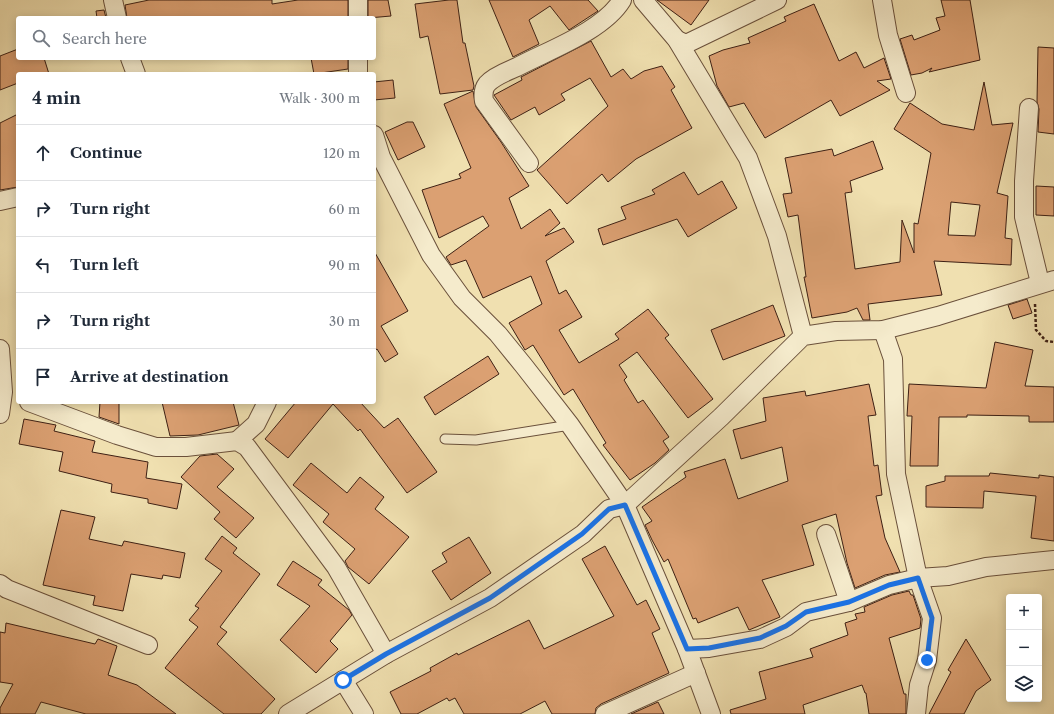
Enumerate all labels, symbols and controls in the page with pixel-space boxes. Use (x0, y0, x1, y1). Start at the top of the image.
search box (16, 16, 376, 60)
icon: search (30, 27, 52, 49)
text: Search here (62, 29, 147, 48)
text: 4 min (32, 88, 81, 108)
text: Walk · 300 m (279, 90, 360, 106)
icon: ahead (32, 142, 54, 164)
text: Continue (70, 143, 142, 162)
text: 120 m (323, 145, 360, 161)
icon: right (32, 198, 54, 220)
text: Turn right (70, 199, 150, 218)
text: 60 m (329, 201, 360, 217)
icon: left (32, 254, 54, 276)
text: Turn left (70, 255, 139, 274)
text: 90 m (329, 257, 360, 273)
icon: right (32, 310, 54, 332)
text: Turn right (70, 311, 150, 330)
text: 30 m (329, 313, 360, 329)
icon: arrive (32, 366, 54, 388)
text: Arrive at destination (70, 367, 229, 386)
map controls (1006, 594, 1042, 702)
button: + (1006, 594, 1042, 630)
button: − (1006, 630, 1042, 666)
route end (918, 651, 936, 669)
button: layers (1006, 666, 1042, 702)
route start (334, 671, 352, 689)

